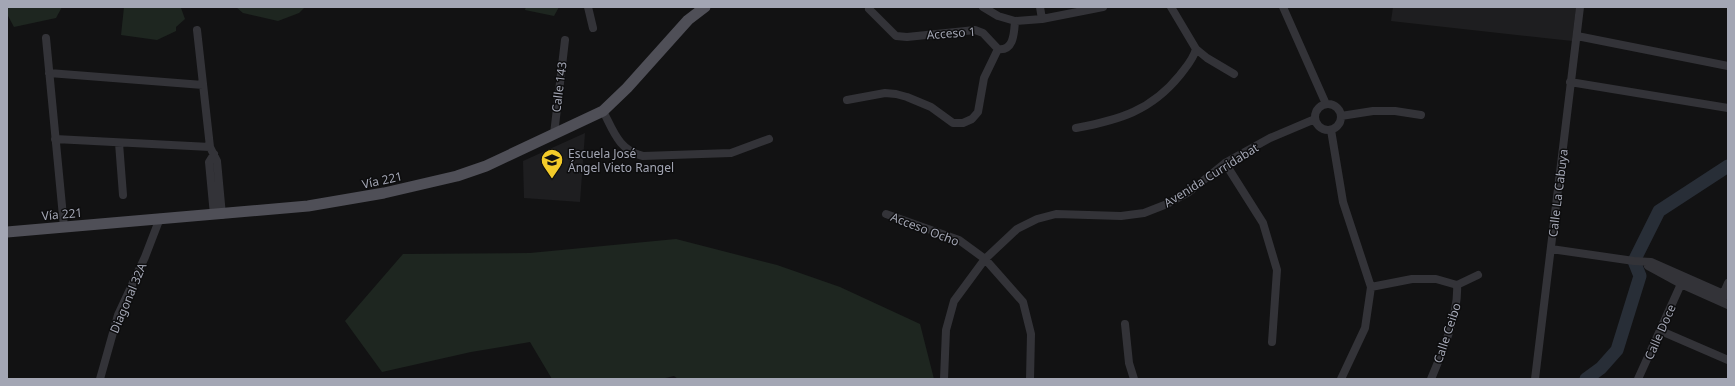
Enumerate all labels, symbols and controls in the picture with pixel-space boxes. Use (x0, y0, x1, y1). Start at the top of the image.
street label: Acceso 1 (926, 23, 976, 43)
street label: Calle 143 (547, 61, 571, 113)
street label: Avenida Curridabat (1160, 139, 1262, 211)
place label: Escuela José Ángel Vieto Rangel (568, 145, 674, 176)
school or university icon: Escuela José Ángel Vieto Rangel (539, 147, 565, 180)
street label: Calle La Cabuya (1544, 148, 1572, 238)
street label: Vía 221 (360, 167, 404, 193)
street label: Vía 221 (41, 204, 83, 224)
street label: Acceso Ocho (888, 208, 962, 250)
street label: Diagonal 32A (106, 260, 151, 336)
street label: Calle Ceibo (1429, 301, 1465, 365)
street label: Calle Doce (1640, 301, 1680, 362)

